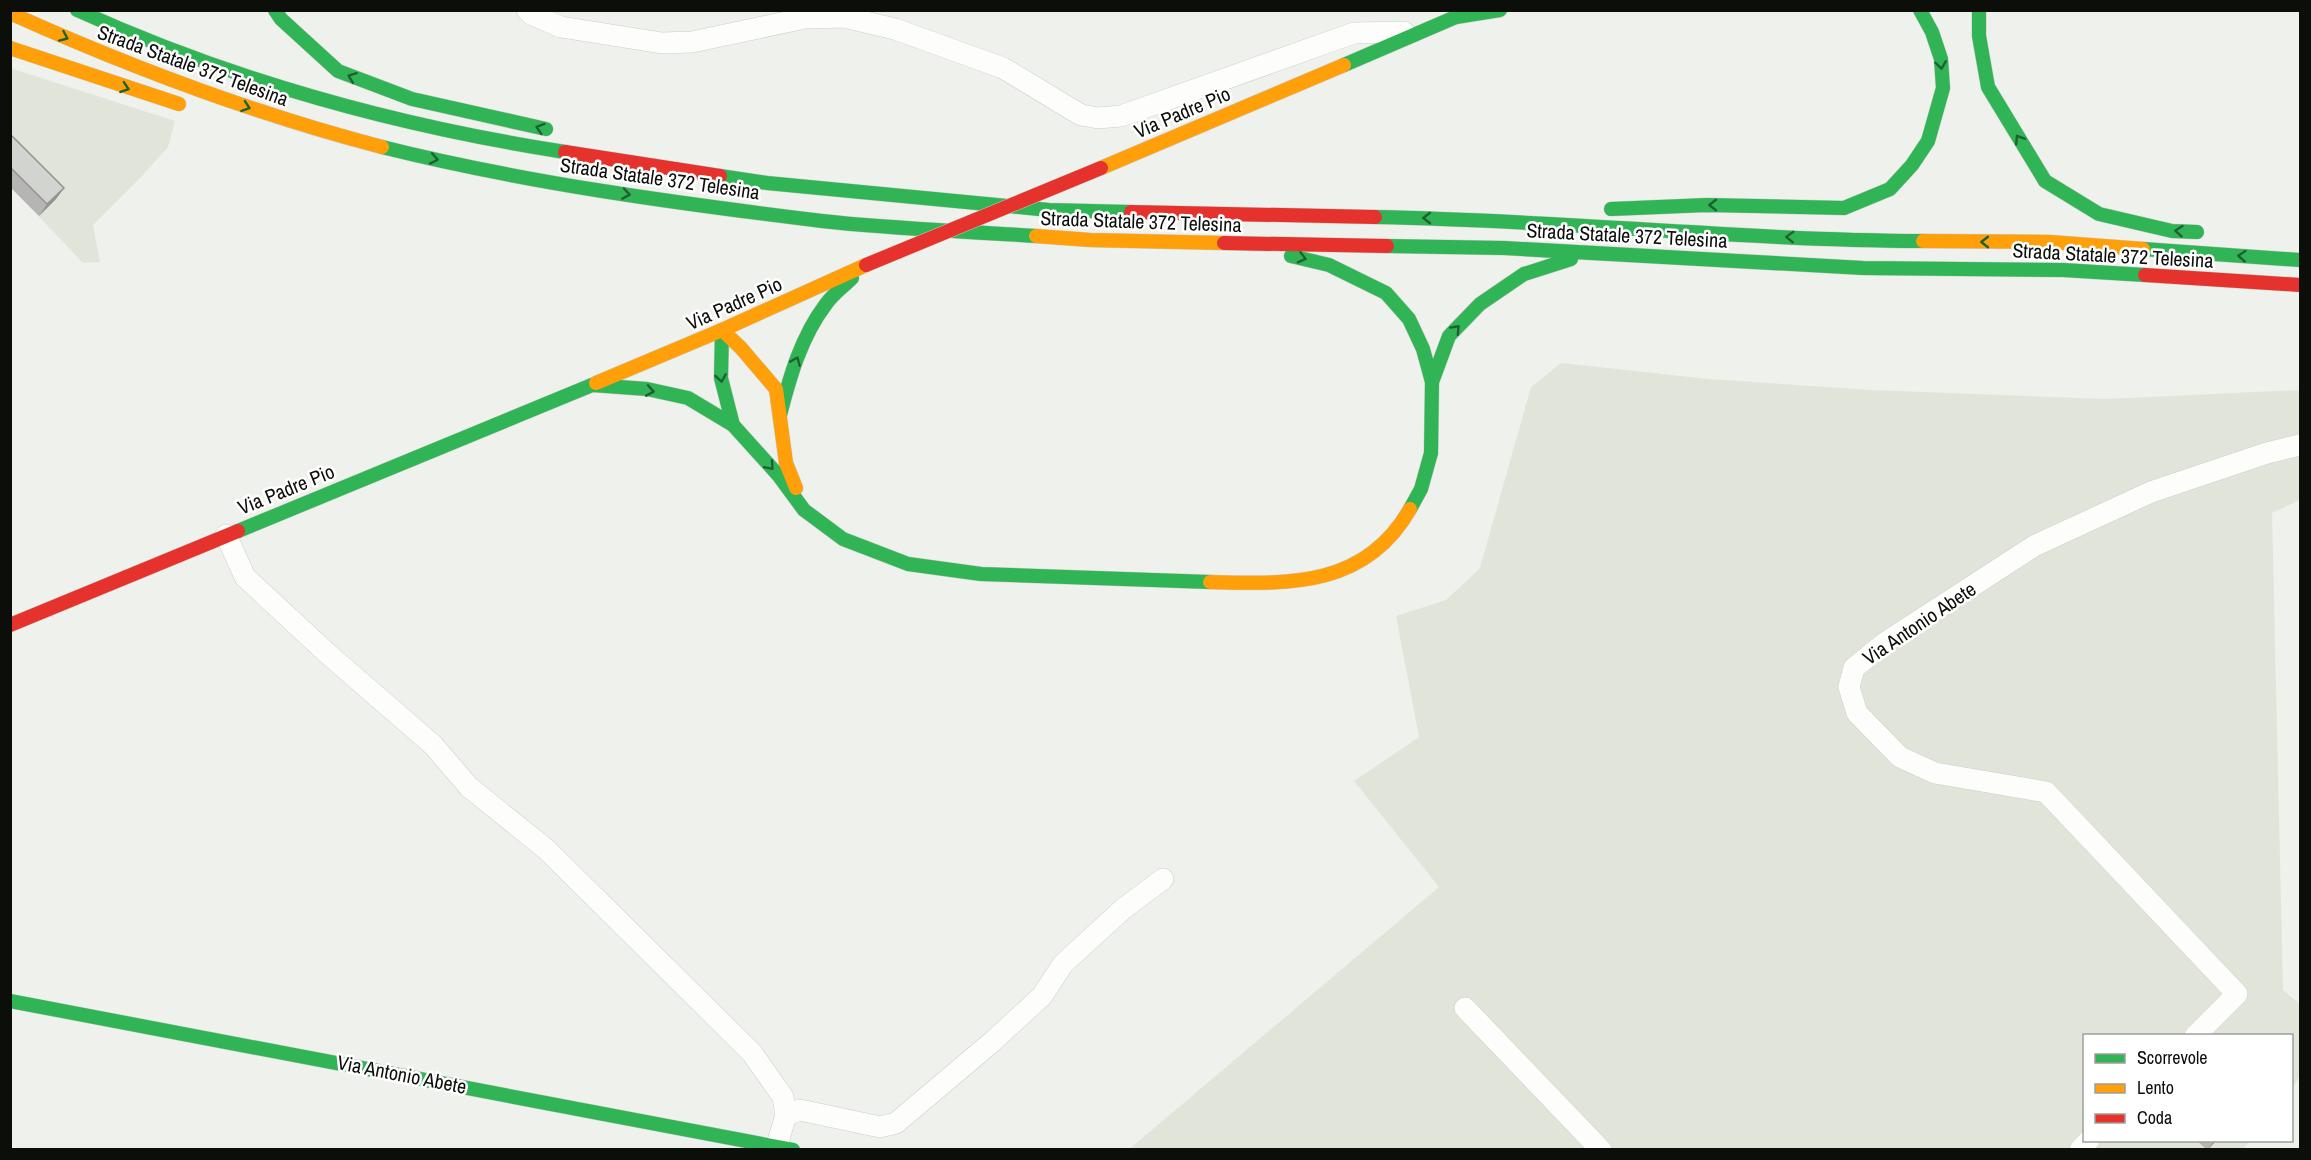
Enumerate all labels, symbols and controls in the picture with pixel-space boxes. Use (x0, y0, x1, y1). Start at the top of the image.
street label: Strada Statale 372 Telesina (94, 18, 292, 112)
one-way arrow (57, 30, 68, 42)
one-way arrow (1934, 60, 1946, 69)
one-way arrow (348, 71, 358, 84)
one-way arrow (119, 80, 130, 93)
street label: Via Padre Pio (1130, 80, 1234, 144)
one-way arrow (240, 100, 251, 112)
one-way arrow (535, 123, 546, 135)
one-way arrow (2014, 135, 2026, 145)
street label: Strada Statale 372 Telesina (558, 151, 762, 205)
one-way arrow (428, 152, 438, 165)
one-way arrow (621, 188, 630, 200)
one-way arrow (1708, 199, 1717, 212)
street label: Strada Statale 372 Telesina (1040, 204, 1242, 238)
one-way arrow (1423, 212, 1432, 224)
street label: Strada Statale 372 Telesina (1526, 216, 1728, 254)
one-way arrow (2175, 225, 2184, 238)
one-way arrow (1785, 231, 1794, 244)
one-way arrow (1980, 236, 1989, 248)
street label: Strada Statale 372 Telesina (2012, 236, 2214, 274)
one-way arrow (2238, 249, 2247, 262)
one-way arrow (1297, 251, 1307, 264)
street label: Via Padre Pio (682, 270, 786, 336)
one-way arrow (1449, 325, 1460, 336)
one-way arrow (789, 356, 801, 367)
one-way arrow (715, 374, 727, 383)
one-way arrow (645, 384, 655, 396)
street label: Via Padre Pio (234, 457, 338, 521)
one-way arrow (763, 459, 774, 470)
street label: Via Antonio Abete (1857, 575, 1981, 671)
legend (2083, 1034, 2293, 1142)
text: Scorrevole (2137, 1045, 2208, 1070)
street label: Via Antonio Abete (335, 1048, 469, 1100)
text: Lento (2137, 1075, 2174, 1100)
text: Coda (2137, 1105, 2172, 1130)

